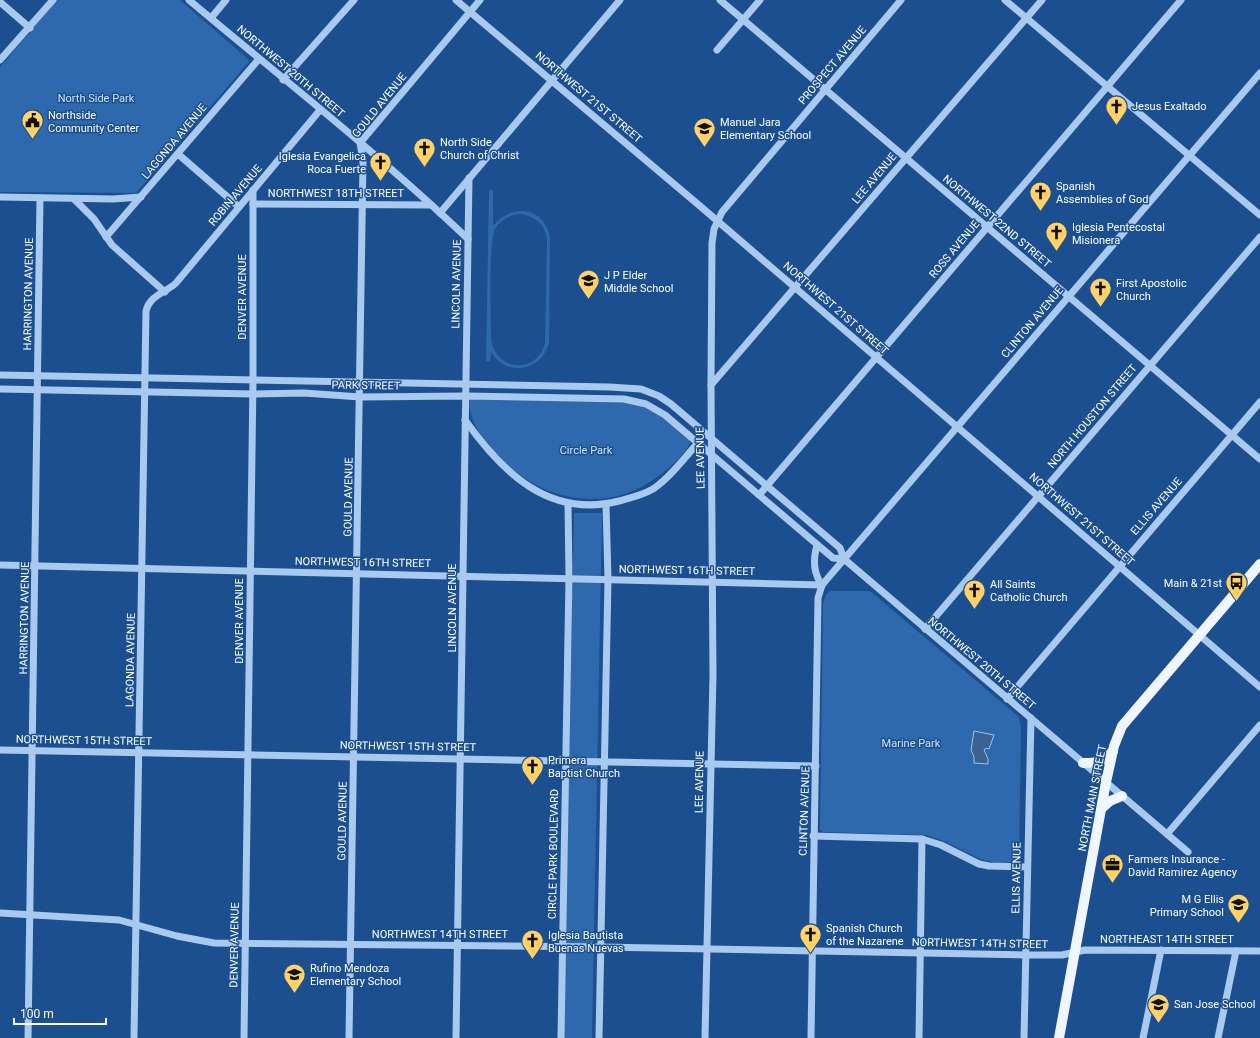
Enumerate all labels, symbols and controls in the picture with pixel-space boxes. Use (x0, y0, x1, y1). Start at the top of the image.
street label: NORTHWEST 20TH STREET (234, 23, 347, 120)
street label: PROSPECT AVENUE (796, 23, 869, 107)
street label: NORTHWEST 21ST STREET (533, 49, 645, 146)
street label: GOULD AVENUE (349, 70, 409, 140)
park label: North Side Park (58, 92, 135, 105)
church icon: Jesus Exaltado (1103, 93, 1129, 126)
place label: Jesus Exaltado (1132, 100, 1206, 113)
street label: LAGONDA AVENUE (139, 101, 210, 182)
public building icon: Northside Community Center (20, 108, 46, 141)
place label: Northside Community Center (48, 109, 140, 135)
school or university icon: Manuel Jara Elementary School (692, 115, 718, 148)
place label: Manuel Jara Elementary School (720, 116, 811, 142)
church icon: North Side Church of Christ (412, 135, 438, 168)
place label: North Side Church of Christ (440, 136, 520, 162)
church icon: Iglesia Evangelica Roca Fuerte (368, 149, 394, 182)
place label: Iglesia Evangelica Roca Fuerte (279, 150, 366, 176)
street label: LEE AVENUE (849, 150, 899, 206)
street label: ROBIN AVENUE (206, 162, 265, 229)
street label: NORTHWEST 22ND STREET (940, 172, 1054, 271)
church icon: Spanish Assemblies of God (1028, 179, 1054, 212)
place label: Spanish Assemblies of God (1056, 180, 1149, 206)
street label: NORTHWEST 18TH STREET (268, 187, 405, 200)
street label: ROSS AVENUE (926, 218, 982, 281)
church icon: Iglesia Pentecostal Misionera (1044, 220, 1070, 253)
place label: Iglesia Pentecostal Misionera (1072, 221, 1165, 247)
street label: HARRINGTON AVENUE (21, 238, 36, 350)
street label: LINCOLN AVENUE (449, 239, 464, 329)
street label: DENVER AVENUE (236, 254, 249, 340)
street label: NORTHWEST 21ST STREET (781, 259, 891, 358)
school or university icon: J P Elder Middle School (576, 268, 602, 301)
place label: J P Elder Middle School (604, 269, 674, 295)
church icon: First Apostolic Church (1088, 276, 1114, 309)
place label: First Apostolic Church (1116, 277, 1187, 303)
street label: CLINTON AVENUE (999, 284, 1066, 361)
street label: NORTH HOUSTON STREET (1045, 361, 1140, 471)
street label: PARK STREET (331, 378, 401, 393)
street label: LEE AVENUE (693, 427, 708, 489)
park label: Circle Park (560, 444, 613, 457)
street label: GOULD AVENUE (341, 457, 356, 537)
street label: NORTHWEST 21ST STREET (1027, 470, 1137, 569)
street label: ELLIS AVENUE (1128, 475, 1185, 538)
street label: NORTHWEST 16TH STREET (295, 555, 432, 570)
street label: HARRINGTON AVENUE (17, 562, 32, 674)
street label: LINCOLN AVENUE (446, 563, 459, 653)
street label: NORTHWEST 16TH STREET (619, 563, 756, 578)
bus stop icon: Main & 21st (1224, 570, 1250, 603)
church icon: All Saints Catholic Church (961, 577, 987, 610)
place label: Main & 21st (1164, 577, 1222, 590)
street label: DENVER AVENUE (233, 578, 246, 664)
place label: All Saints Catholic Church (990, 578, 1068, 604)
street label: LAGONDA AVENUE (123, 613, 138, 707)
street label: NORTHWEST 20TH STREET (925, 615, 1038, 712)
street label: NORTHWEST 15TH STREET (16, 733, 153, 748)
park label: Marine Park (882, 737, 941, 750)
street label: NORTHWEST 15TH STREET (340, 739, 477, 754)
street label: NORTH MAIN STREET (1076, 743, 1109, 853)
street label: LEE AVENUE (692, 751, 707, 813)
church icon: Primera Baptist Church (520, 753, 546, 786)
place label: Primera Baptist Church (548, 754, 620, 780)
street label: CLINTON AVENUE (796, 766, 813, 856)
street label: GOULD AVENUE (335, 781, 350, 861)
street label: CIRCLE PARK BOULEVARD (546, 789, 561, 919)
street label: ELLIS AVENUE (1009, 842, 1024, 914)
office icon: Farmers Insurance - David Ramirez Agency (1099, 852, 1125, 885)
place label: Farmers Insurance - David Ramirez Agency (1128, 853, 1238, 879)
school or university icon: M G Ellis Primary School (1226, 892, 1252, 925)
place label: M G Ellis Primary School (1150, 893, 1224, 919)
street label: DENVER AVENUE (227, 902, 242, 988)
church icon: Spanish Church of the Nazarene (797, 921, 823, 954)
place label: Spanish Church of the Nazarene (826, 922, 904, 948)
street label: NORTHWEST 14TH STREET (372, 928, 509, 941)
church icon: Iglesia Bautista Buenas Nuevas (519, 928, 545, 961)
place label: Iglesia Bautista Buenas Nuevas (548, 929, 624, 955)
street label: NORTHEAST 14TH STREET (1100, 933, 1234, 946)
street label: NORTHWEST 14TH STREET (912, 936, 1049, 951)
school or university icon: Rufino Mendoza Elementary School (281, 961, 307, 994)
place label: Rufino Mendoza Elementary School (310, 962, 401, 988)
school or university icon: San Jose School (1145, 991, 1171, 1024)
place label: San Jose School (1174, 998, 1255, 1011)
scale bar (14, 1000, 106, 1026)
text: 100 m (20, 1007, 54, 1021)

